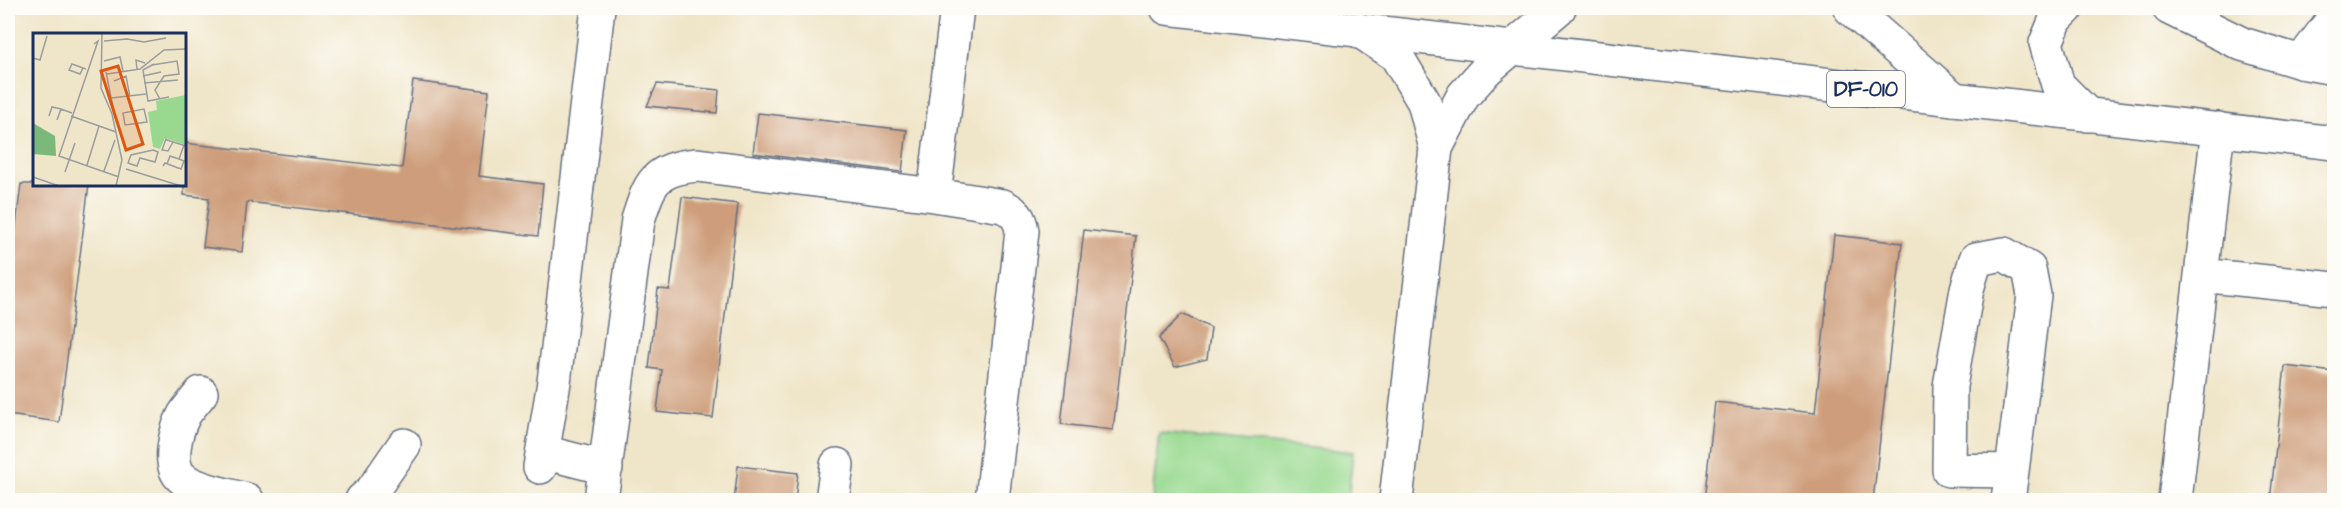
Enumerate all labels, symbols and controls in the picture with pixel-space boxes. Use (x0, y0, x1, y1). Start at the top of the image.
inset map (33, 33, 186, 186)
road number: DF-010 (1827, 71, 1905, 107)

